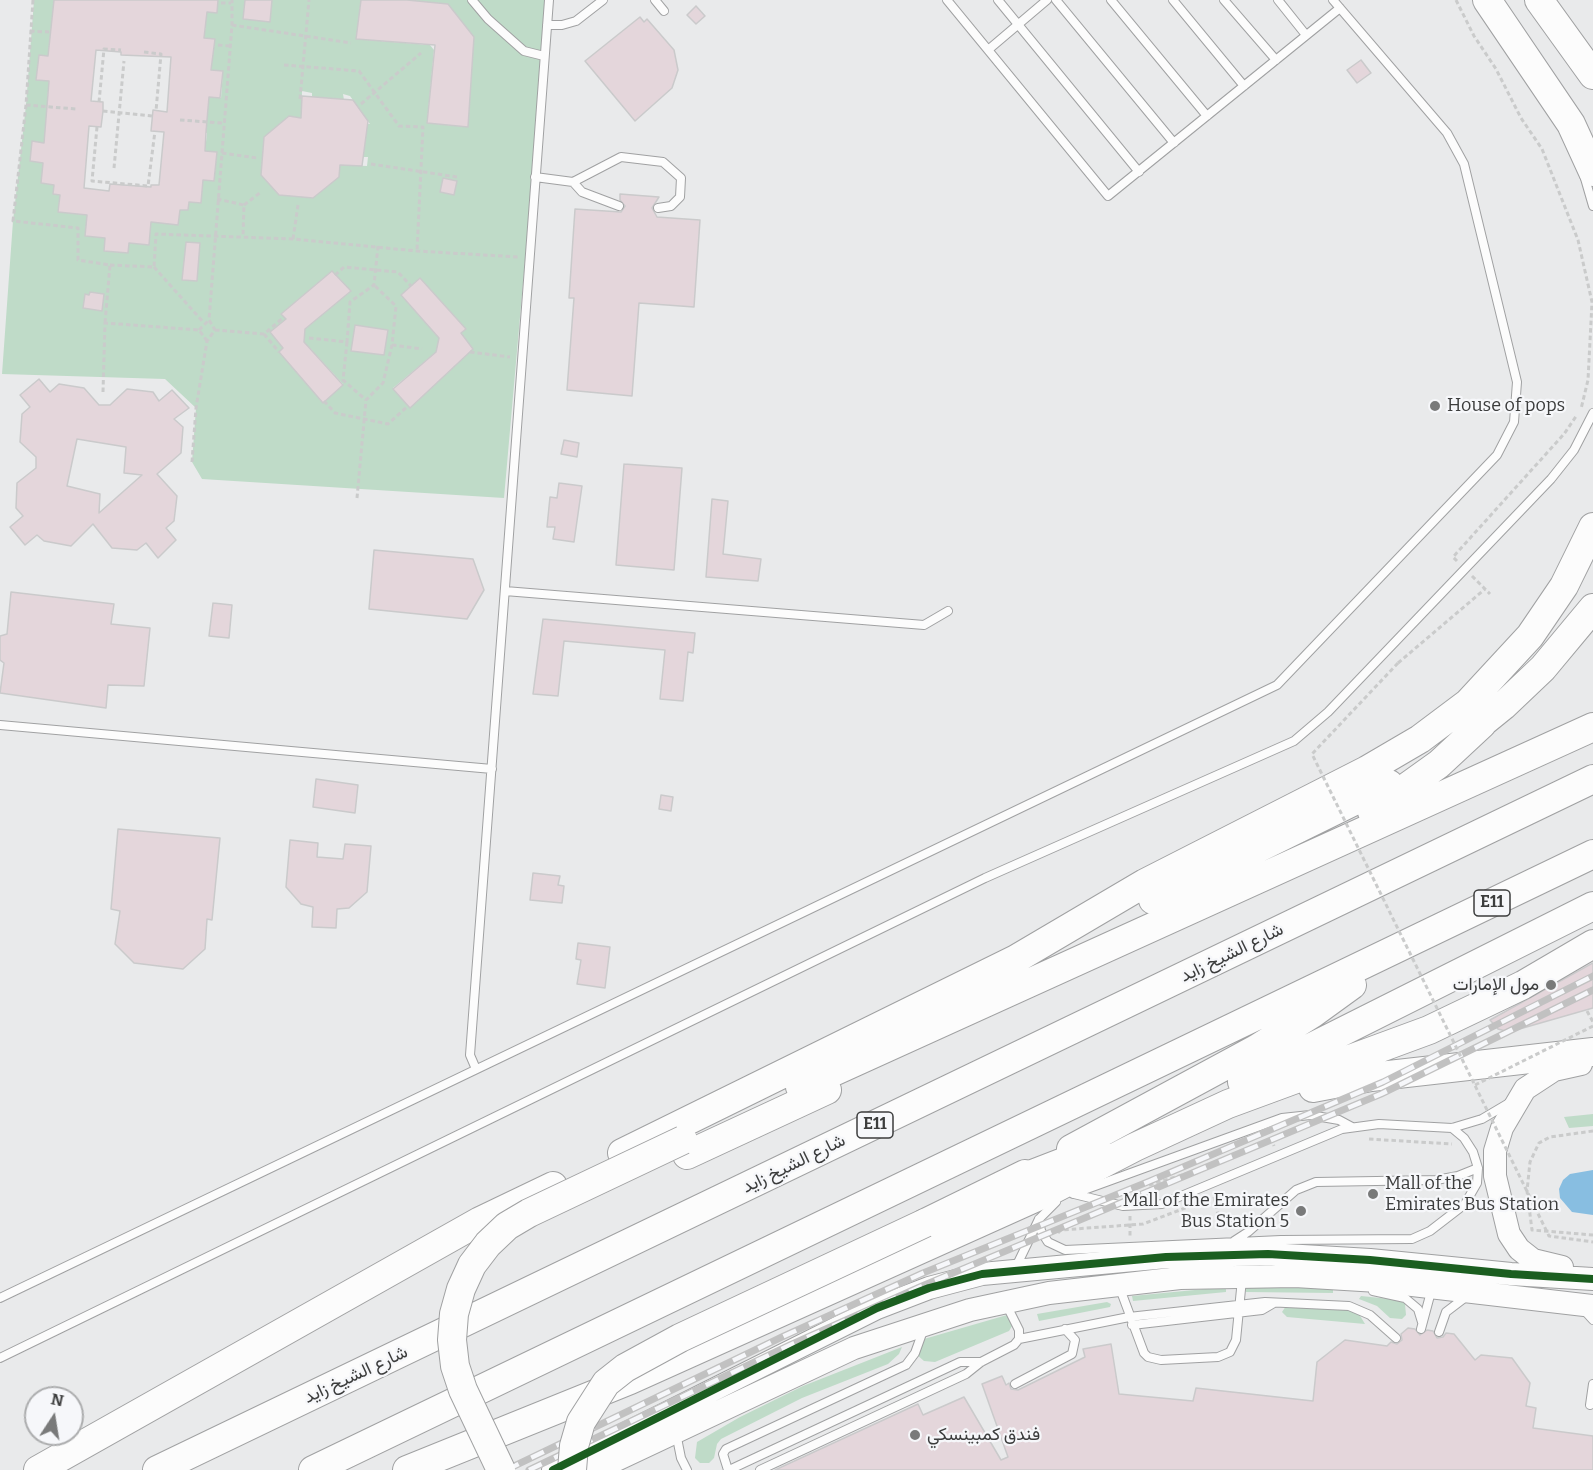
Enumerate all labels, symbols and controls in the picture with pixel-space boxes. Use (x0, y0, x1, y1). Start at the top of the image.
place label: House of pops (1447, 395, 1565, 417)
marker: House of pops (1428, 399, 1442, 413)
road number: E11 (1474, 890, 1510, 916)
street label: شارع الشيخ زايد (1177, 919, 1287, 987)
place label: مول الإمارات (1453, 974, 1539, 996)
marker: مول الإمارات (1544, 978, 1558, 992)
road number: E11 (857, 1112, 893, 1138)
street label: شارع الشيخ زايد (739, 1130, 849, 1198)
place label: Mall of the Emirates Bus Station (1385, 1173, 1559, 1216)
marker: Mall of the Emirates Bus Station (1366, 1187, 1380, 1201)
place label: Mall of the Emirates Bus Station 5 (1123, 1190, 1289, 1232)
marker: Mall of the Emirates Bus Station 5 (1294, 1204, 1308, 1218)
street label: شارع الشيخ زايد (301, 1342, 411, 1408)
north arrow (24, 1386, 84, 1446)
text: N (49, 1389, 65, 1410)
place label: فندق كمبينسكي (927, 1424, 1040, 1446)
marker: فندق كمبينسكي (908, 1428, 922, 1442)

